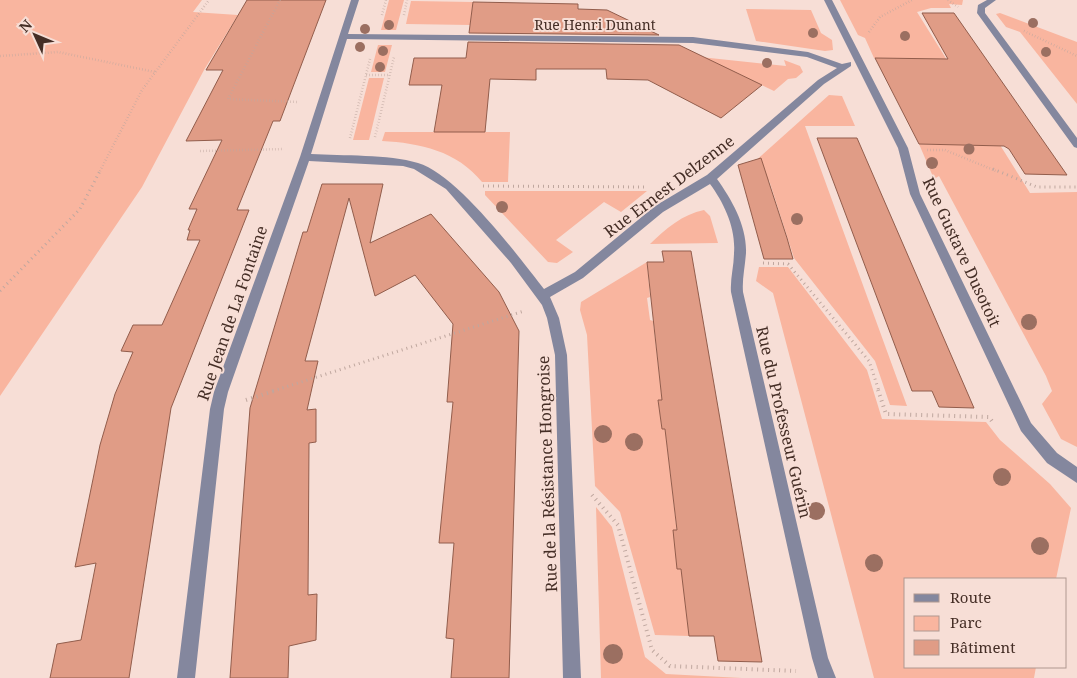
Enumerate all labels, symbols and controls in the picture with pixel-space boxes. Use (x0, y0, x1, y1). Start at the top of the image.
north arrow (10, 10, 60, 60)
text: N (15, 15, 36, 36)
street label: Rue Henri Dunant (534, 15, 656, 34)
street label: Rue Ernest Delzenne (599, 130, 739, 242)
street label: Rue Gustave Dusotoit (918, 174, 1006, 331)
street label: Rue Jean de La Fontaine (192, 223, 272, 403)
street label: Rue du Professeur Guérin (751, 324, 817, 520)
street label: Rue de la Résistance Hongroise (532, 355, 562, 593)
legend (904, 578, 1067, 668)
text: Route (950, 587, 991, 607)
text: Parc (950, 612, 982, 632)
text: Bâtiment (950, 637, 1016, 657)

